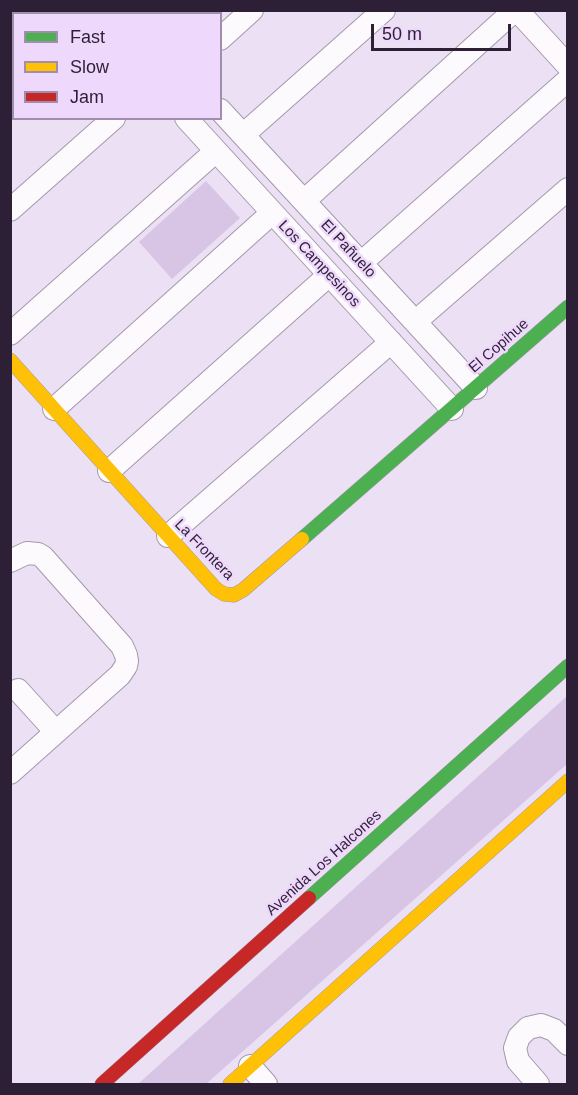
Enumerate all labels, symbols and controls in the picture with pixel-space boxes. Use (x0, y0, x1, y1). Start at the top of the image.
legend (12, 12, 222, 120)
scale bar (374, 12, 514, 50)
text: 50 m (382, 24, 422, 44)
text: Fast (70, 27, 105, 47)
text: Slow (70, 57, 109, 77)
text: Jam (70, 87, 104, 107)
street label: El Pañuelo (317, 216, 379, 282)
street label: Los Campesinos (274, 217, 364, 311)
street label: El Copihue (465, 315, 533, 377)
street label: La Frontera (171, 516, 237, 584)
street label: Avenida Los Halcones (263, 806, 385, 920)

